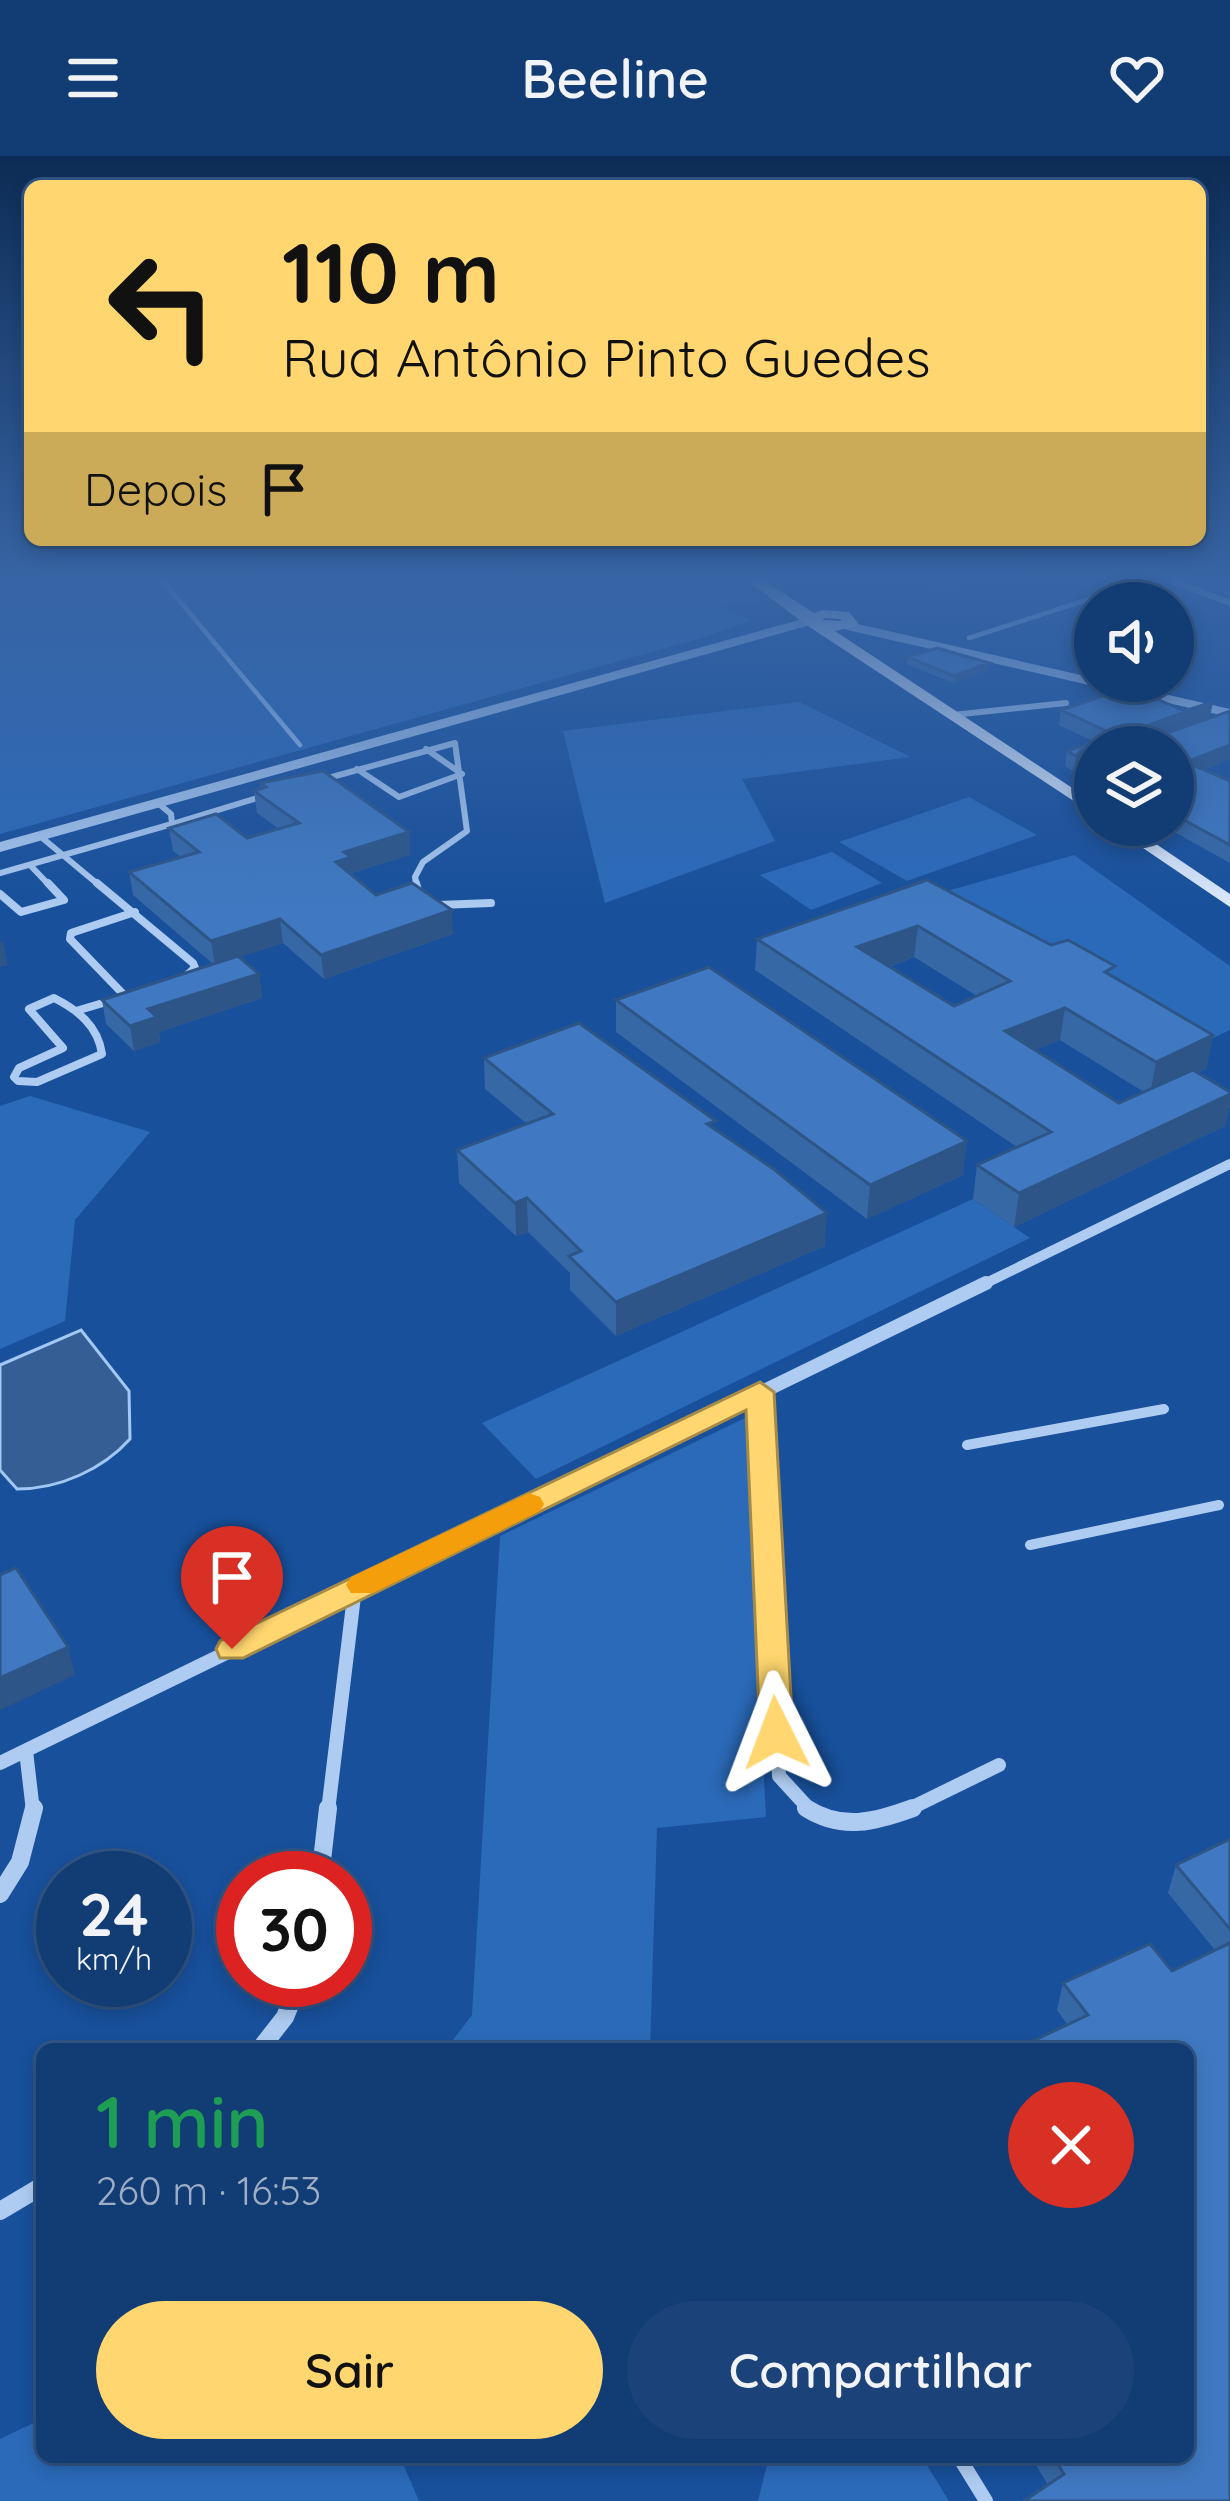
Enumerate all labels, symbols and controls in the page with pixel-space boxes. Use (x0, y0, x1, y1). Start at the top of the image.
text: Beeline (521, 44, 709, 112)
icon: menu (60, 45, 126, 111)
icon: heart (1104, 45, 1170, 111)
text: 110 m (282, 219, 500, 324)
icon: left (84, 228, 240, 384)
text: Rua Antônio Pinto Guedes (282, 323, 931, 391)
icon: arrive (251, 456, 317, 522)
text: Depois (84, 461, 227, 517)
map controls (1074, 582, 1194, 846)
button: sound (1074, 582, 1194, 702)
button: layers (1074, 726, 1194, 846)
pin (181, 1526, 283, 1649)
icon: arrive (199, 1544, 265, 1610)
position arrow (713, 1670, 839, 1796)
speed limit sign: 30 (216, 1851, 372, 2007)
text: 24 (79, 1876, 149, 1951)
text: km/h (76, 1940, 152, 1978)
text: 1 min (96, 2076, 269, 2166)
button: close (1008, 2082, 1134, 2208)
text: 260 m · 16:53 (96, 2166, 321, 2215)
button: Sair (96, 2301, 603, 2439)
button: Compartilhar (627, 2301, 1134, 2439)

